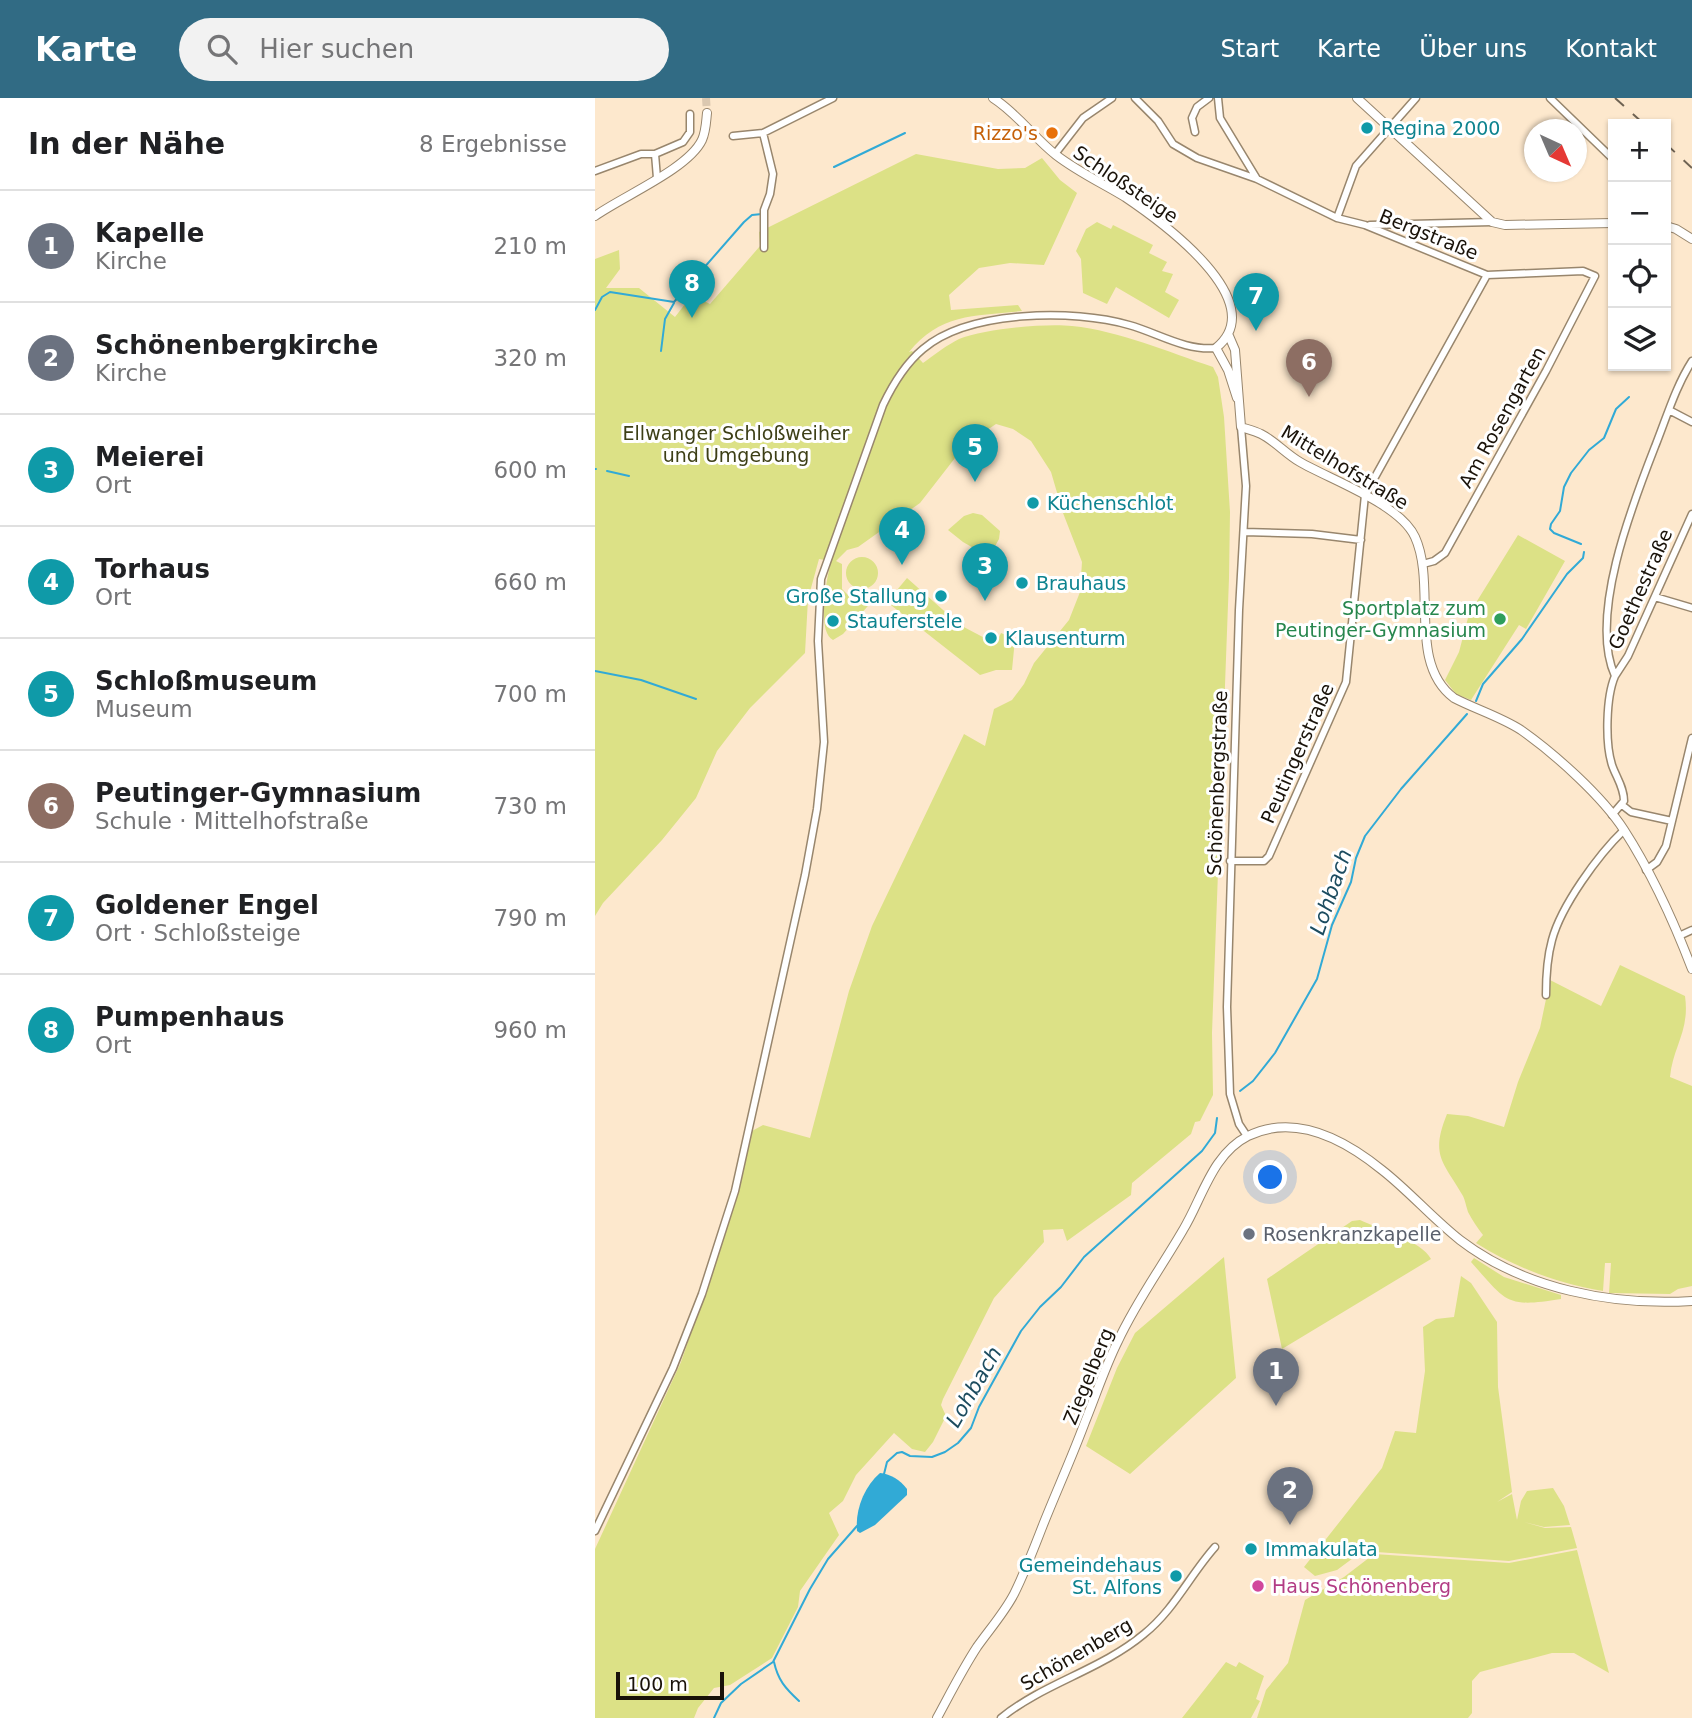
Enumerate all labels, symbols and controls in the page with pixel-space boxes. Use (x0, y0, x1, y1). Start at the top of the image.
search box (179, 18, 669, 81)
text: Karte (35, 30, 137, 69)
icon: search (203, 30, 241, 68)
text: Hier suchen (259, 34, 414, 64)
text: Start (1220, 35, 1279, 63)
text: Karte (1317, 35, 1381, 63)
text: Über uns (1419, 35, 1527, 63)
text: Kontakt (1565, 35, 1657, 63)
place label: Regina 2000 (1381, 117, 1500, 139)
north arrow (1524, 119, 1587, 182)
map controls (1608, 119, 1671, 371)
button: + (1608, 119, 1671, 182)
marker: Regina 2000 (1359, 120, 1375, 136)
place label: Rizzo's (973, 122, 1038, 144)
marker: Rizzo's (1044, 125, 1060, 141)
text: In der Nähe (28, 126, 225, 161)
text: 8 Ergebnisse (419, 131, 567, 157)
street label: Schloßsteige (1069, 141, 1183, 227)
button: − (1608, 182, 1671, 245)
street label: Bergstraße (1376, 204, 1482, 264)
text: Kapelle (95, 218, 204, 248)
text: 1 (43, 233, 59, 259)
text: 210 m (493, 233, 567, 259)
button: locate (1608, 245, 1671, 308)
text: Kirche (95, 248, 167, 274)
pin: 8 (669, 260, 715, 318)
pin: 7 (1233, 273, 1279, 331)
button: layers (1608, 308, 1671, 371)
text: Schönenbergkirche (95, 330, 378, 360)
pin: 6 (1286, 339, 1332, 397)
street label: Am Rosengarten (1454, 343, 1550, 491)
text: 2 (43, 345, 59, 371)
text: 320 m (493, 345, 567, 371)
text: Kirche (95, 360, 167, 386)
street label: Mittelhofstraße (1277, 420, 1413, 514)
park label: Ellwanger Schloßweiher und Umgebung (623, 422, 850, 466)
pin: 5 (952, 424, 998, 482)
text: Meierei (95, 442, 204, 472)
text: 3 (43, 457, 59, 483)
text: 600 m (493, 457, 567, 483)
text: Ort (95, 472, 132, 498)
place label: Küchenschlot (1047, 492, 1174, 514)
marker: Küchenschlot (1025, 495, 1041, 511)
pin: 4 (879, 507, 925, 565)
street label: Goethestraße (1604, 525, 1676, 653)
pin: 3 (962, 543, 1008, 601)
text: Torhaus (95, 554, 210, 584)
text: 4 (43, 569, 59, 595)
text: 660 m (493, 569, 567, 595)
place label: Brauhaus (1036, 572, 1126, 594)
marker: Brauhaus (1014, 575, 1030, 591)
text: Ort (95, 584, 132, 610)
place label: Große Stallung (786, 585, 927, 607)
marker: Große Stallung (933, 588, 949, 604)
place label: Sportplatz zum Peutinger-Gymnasium (1275, 597, 1486, 641)
place label: Stauferstele (847, 610, 962, 632)
marker: Sportplatz zum Peutinger-Gymnasium (1492, 611, 1508, 627)
marker: Stauferstele (825, 613, 841, 629)
place label: Klausenturm (1005, 627, 1126, 649)
marker: Klausenturm (983, 630, 999, 646)
text: Schloßmuseum (95, 666, 317, 696)
street label: Peutingerstraße (1256, 679, 1338, 827)
text: 5 (43, 681, 59, 707)
text: 700 m (493, 681, 567, 707)
street label: Schönenbergstraße (1203, 690, 1231, 876)
text: Museum (95, 696, 193, 722)
text: Peutinger-Gymnasium (95, 778, 421, 808)
text: 6 (43, 793, 59, 819)
text: 730 m (493, 793, 567, 819)
text: Schule · Mittelhofstraße (95, 808, 369, 834)
water label: Lohbach (1305, 846, 1357, 938)
text: Goldener Engel (95, 890, 319, 920)
text: 7 (43, 905, 59, 931)
text: 790 m (493, 905, 567, 931)
text: Ort · Schloßsteige (95, 920, 301, 946)
text: Pumpenhaus (95, 1002, 284, 1032)
text: 8 (43, 1017, 59, 1043)
text: 960 m (493, 1017, 567, 1043)
text: Ort (95, 1032, 132, 1058)
your location (1253, 1160, 1287, 1194)
place label: Rosenkranzkapelle (1263, 1223, 1441, 1245)
marker: Rosenkranzkapelle (1241, 1226, 1257, 1242)
street label: Ziegelberg (1059, 1324, 1117, 1428)
water label: Lohbach (941, 1342, 1007, 1432)
pin: 1 (1253, 1348, 1299, 1406)
pin: 2 (1267, 1467, 1313, 1525)
place label: Immakulata (1265, 1538, 1378, 1560)
marker: Immakulata (1243, 1541, 1259, 1557)
place label: Gemeindehaus St. Alfons (1019, 1554, 1162, 1598)
marker: Gemeindehaus St. Alfons (1168, 1568, 1184, 1584)
place label: Haus Schönenberg (1272, 1575, 1451, 1597)
marker: Haus Schönenberg (1250, 1578, 1266, 1594)
street label: Schönenberg (1016, 1613, 1136, 1695)
scale bar (616, 1669, 725, 1701)
text: 100 m (627, 1673, 688, 1695)

